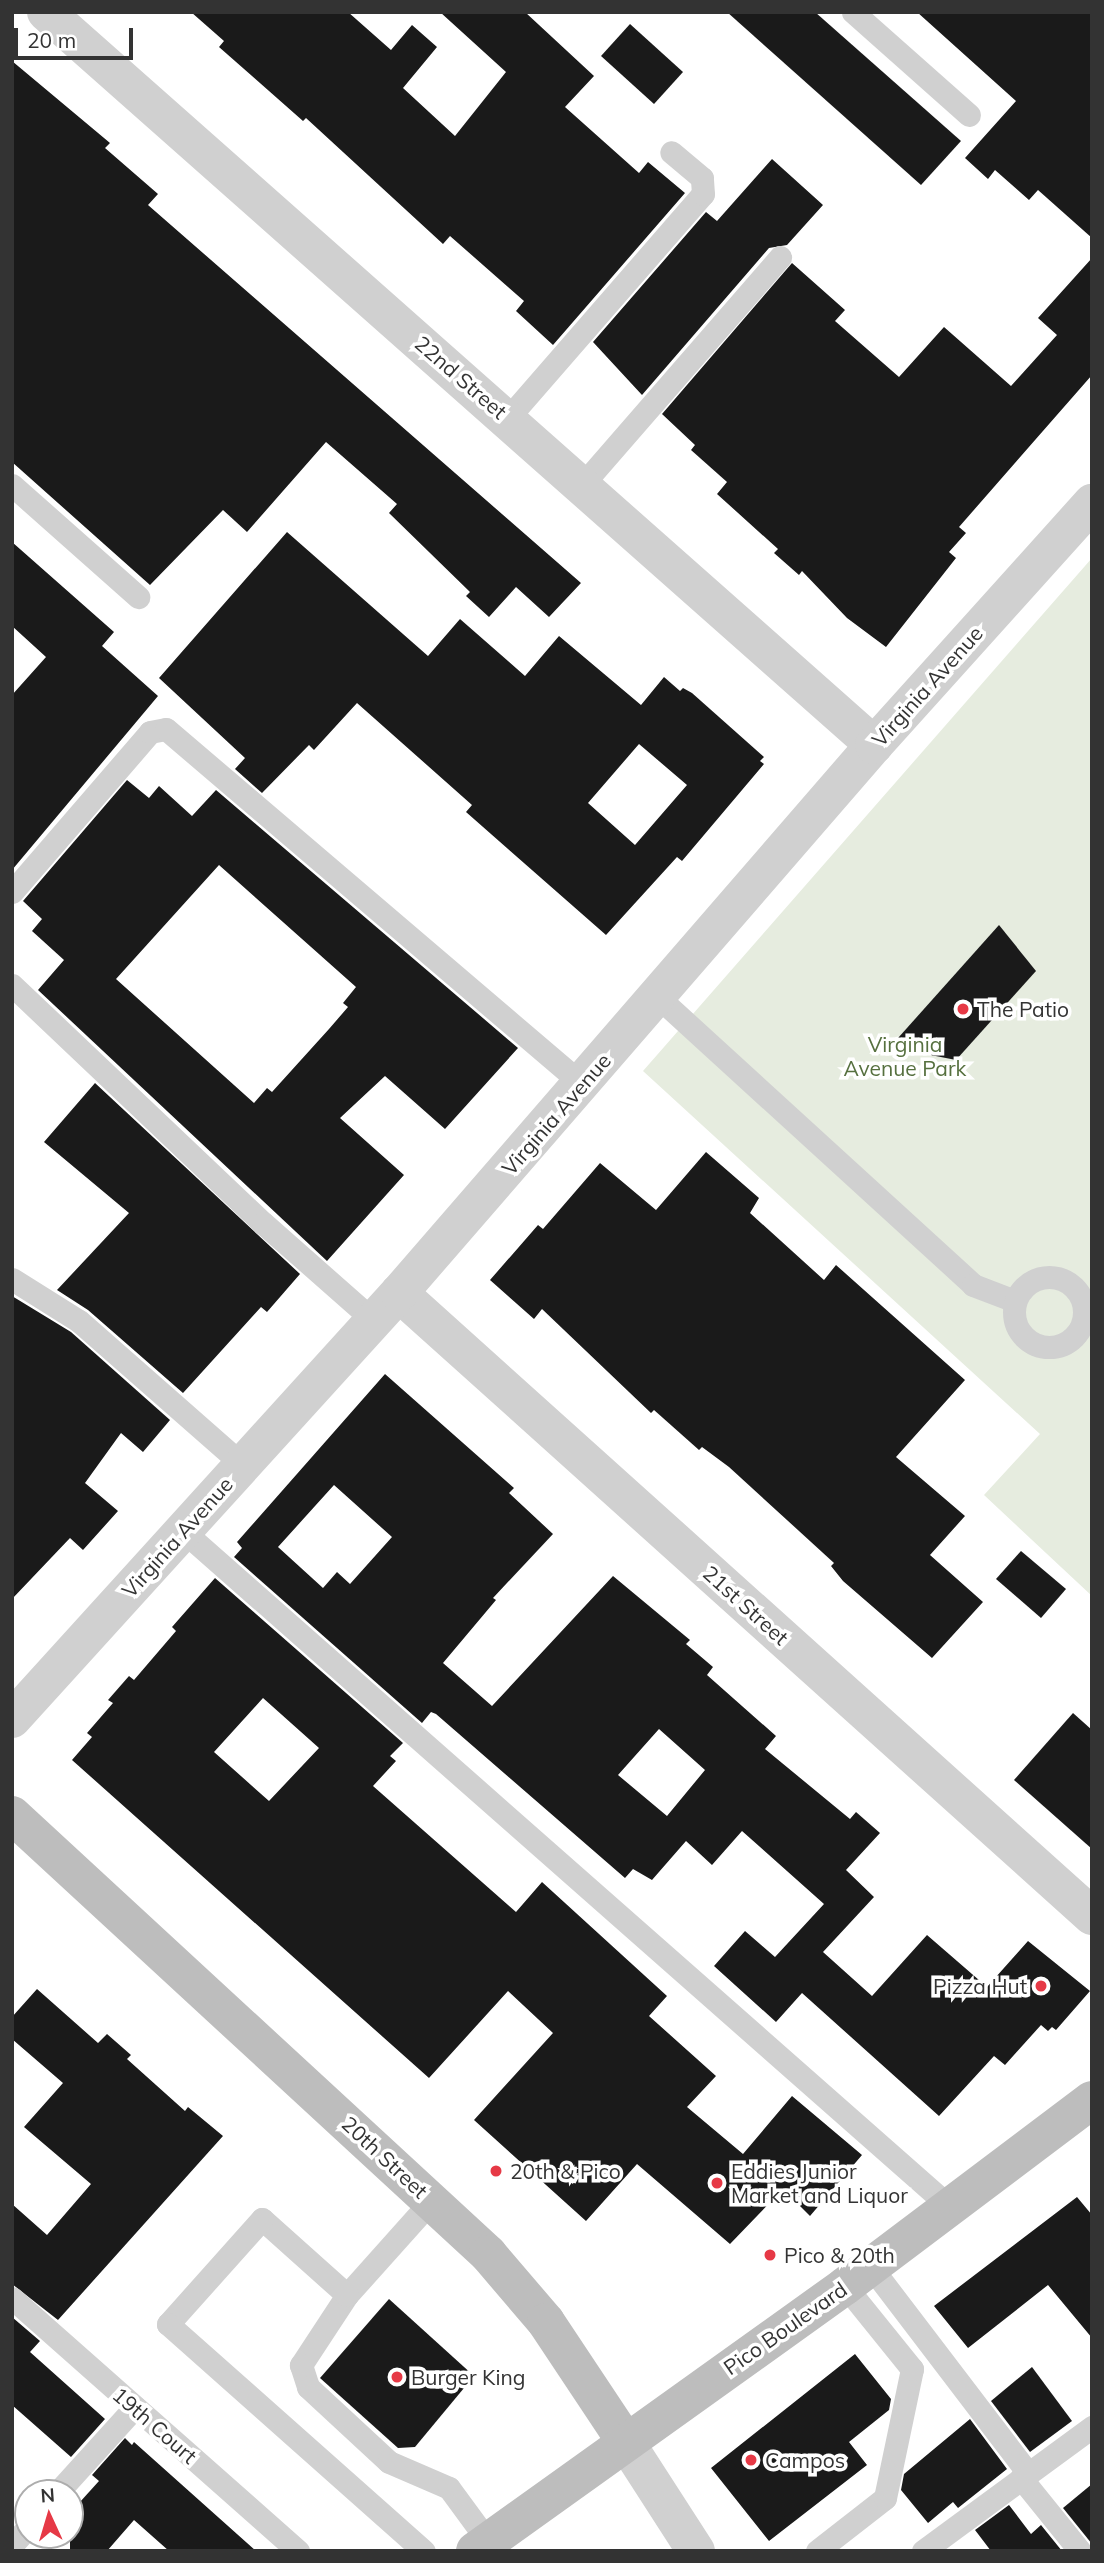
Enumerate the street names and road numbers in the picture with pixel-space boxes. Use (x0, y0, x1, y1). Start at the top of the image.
street label: 22nd Street (410, 330, 512, 424)
street label: Virginia Avenue (866, 621, 988, 751)
street label: Virginia Avenue (496, 1048, 616, 1180)
street label: Virginia Avenue (116, 1472, 238, 1602)
street label: 21st Street (698, 1560, 794, 1650)
street label: 20th Street (337, 2111, 433, 2203)
street label: Pico Boulevard (719, 2276, 851, 2380)
street label: 19th Court (108, 2382, 202, 2468)

